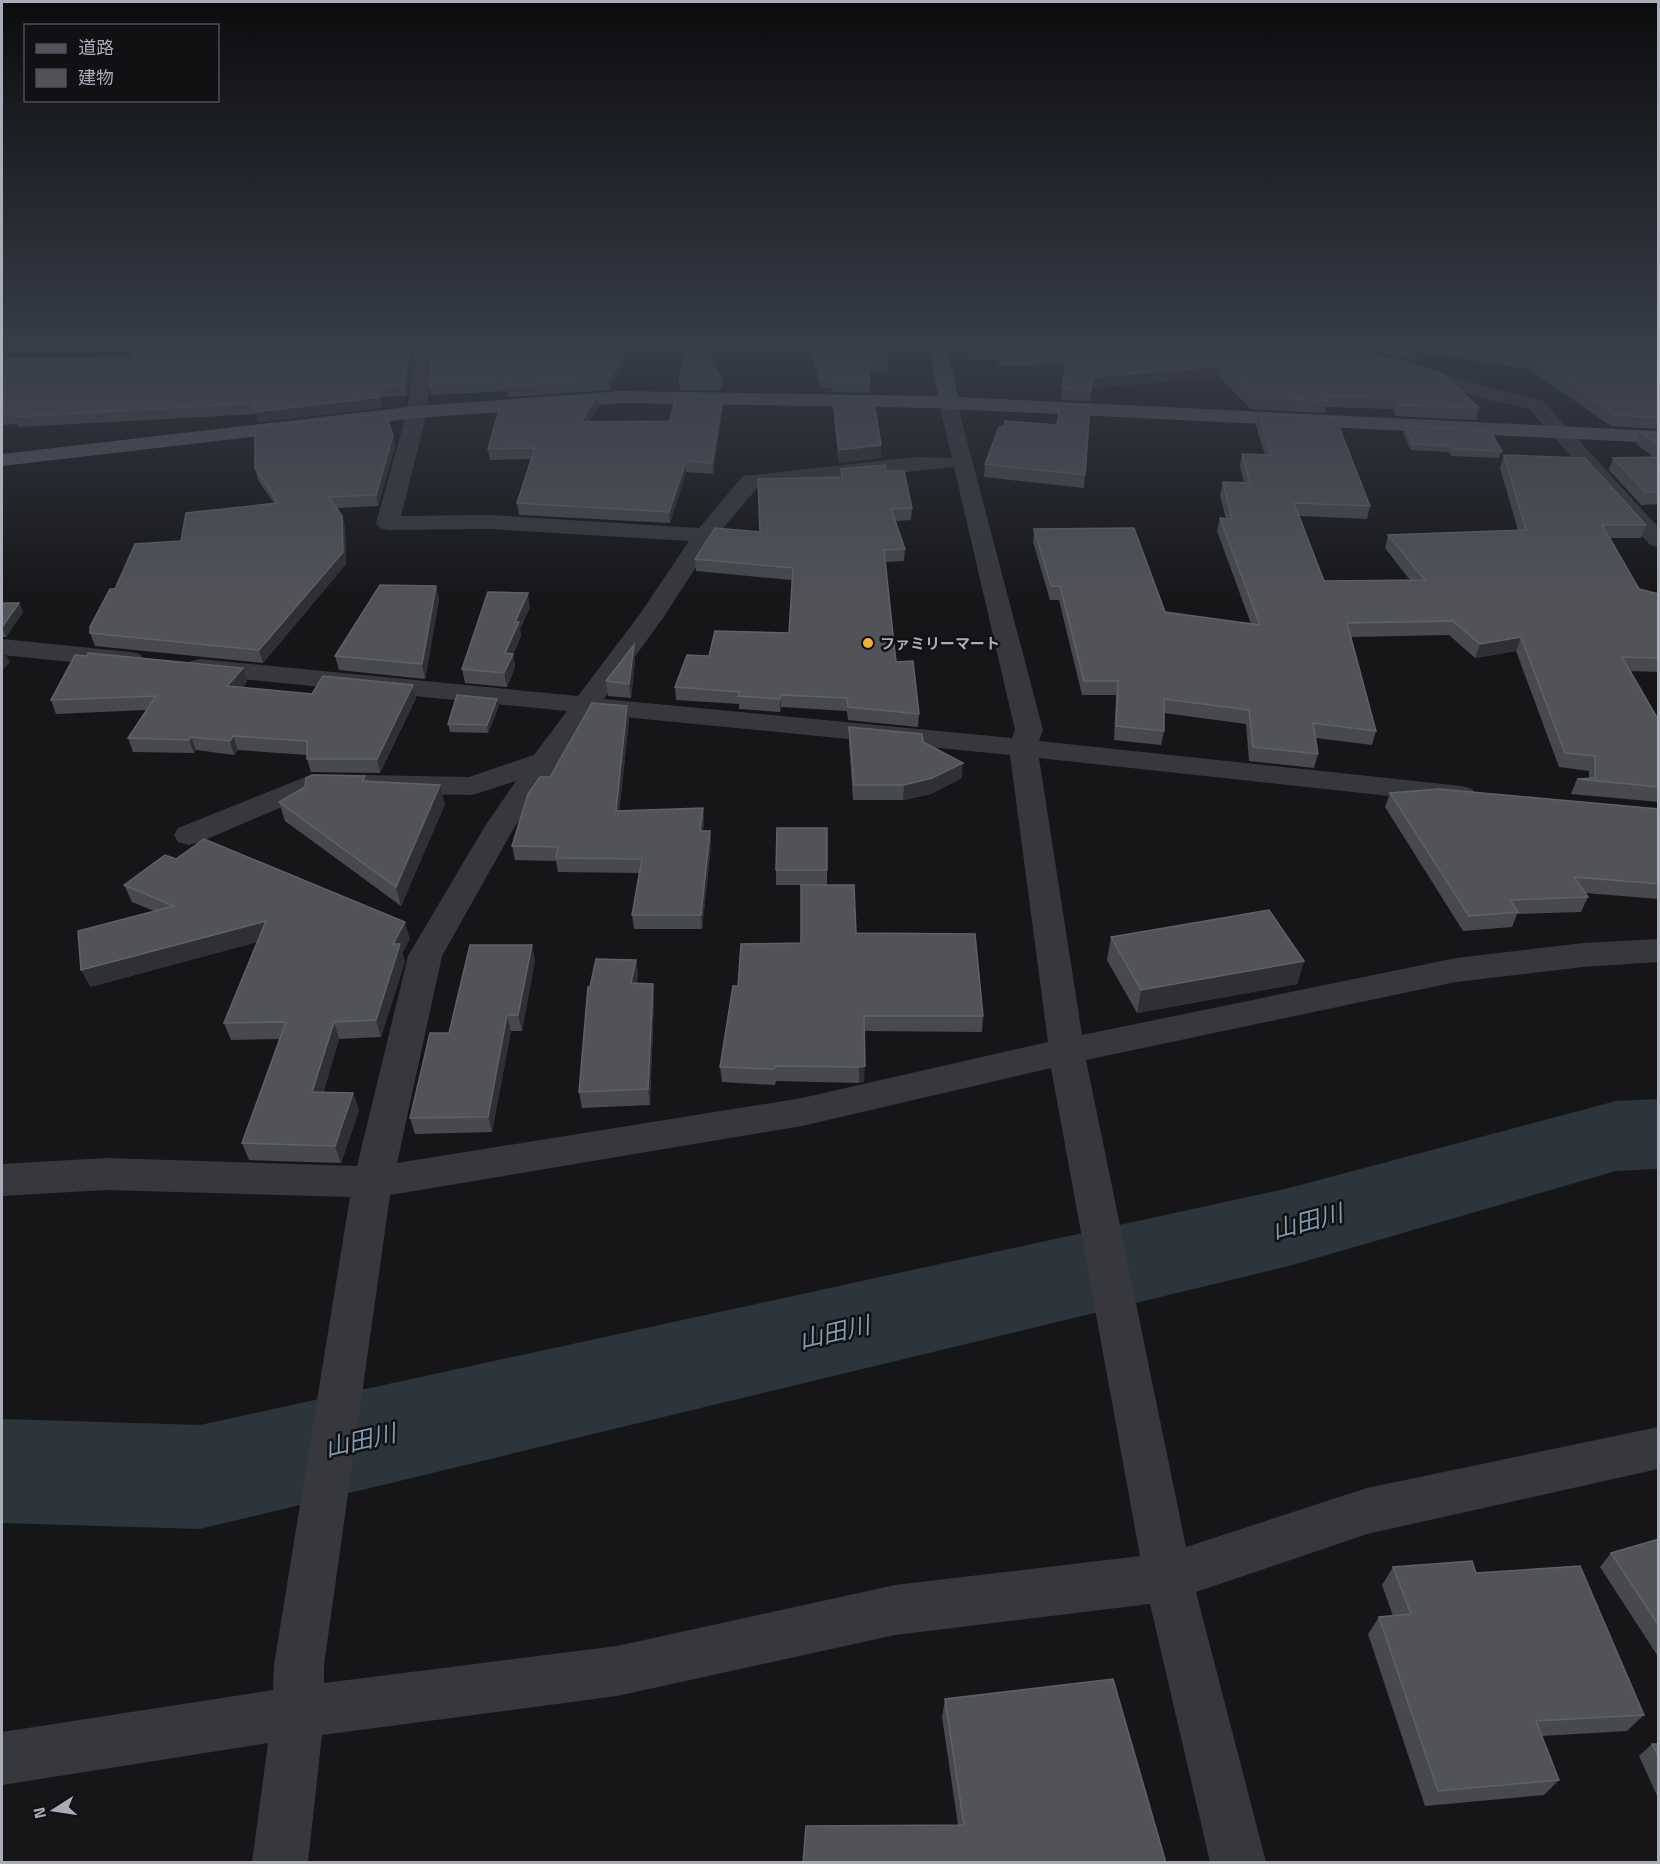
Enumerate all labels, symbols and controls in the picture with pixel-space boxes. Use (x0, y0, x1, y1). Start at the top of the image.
legend (24, 24, 219, 102)
text: 道路 (78, 34, 114, 61)
text: 建物 (78, 64, 114, 91)
place label: ファミリーマート (880, 632, 1000, 655)
marker: ファミリーマート (861, 636, 875, 650)
water label: 山田川 (1268, 1194, 1349, 1248)
water label: 山田川 (795, 1306, 876, 1358)
water label: 山田川 (321, 1414, 402, 1466)
north arrow (24, 1780, 84, 1840)
text: N (26, 1805, 52, 1821)

